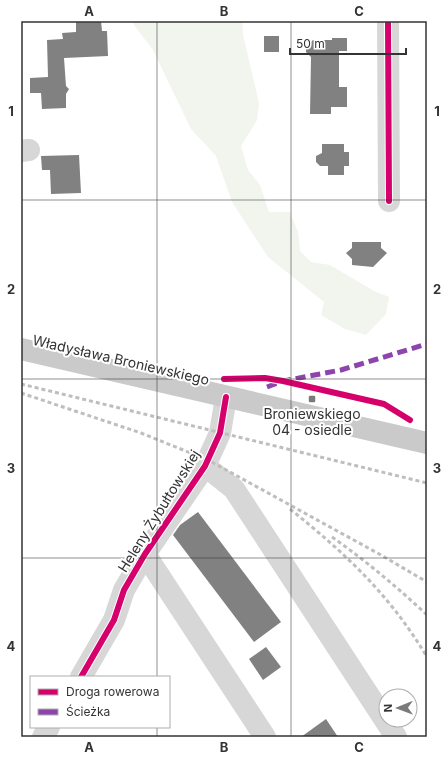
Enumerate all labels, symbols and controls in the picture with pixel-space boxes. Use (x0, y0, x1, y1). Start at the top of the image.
text: A (84, 3, 94, 19)
text: B (220, 3, 229, 19)
text: C (354, 3, 364, 19)
scale bar (290, 30, 406, 56)
text: 50 m (296, 36, 325, 51)
text: 1 (8, 103, 14, 119)
text: 1 (434, 103, 440, 119)
text: 2 (7, 281, 15, 297)
text: 2 (433, 281, 441, 297)
street label: Władysława Broniewskiego (31, 331, 211, 388)
marker: Broniewskiego 04 - osiedle (307, 394, 317, 404)
place label: Broniewskiego 04 - osiedle (263, 405, 361, 438)
street label: Heleny Żybułtowskiej (114, 446, 203, 575)
text: 3 (7, 460, 15, 476)
text: 3 (433, 460, 441, 476)
text: 4 (7, 638, 16, 654)
text: 4 (433, 638, 442, 654)
legend (30, 676, 170, 728)
text: Droga rowerowa (66, 684, 159, 699)
north arrow (378, 688, 418, 728)
text: Ścieżka (66, 704, 110, 719)
text: N (381, 704, 395, 712)
text: A (84, 739, 94, 755)
text: B (220, 739, 229, 755)
text: C (354, 739, 364, 755)

